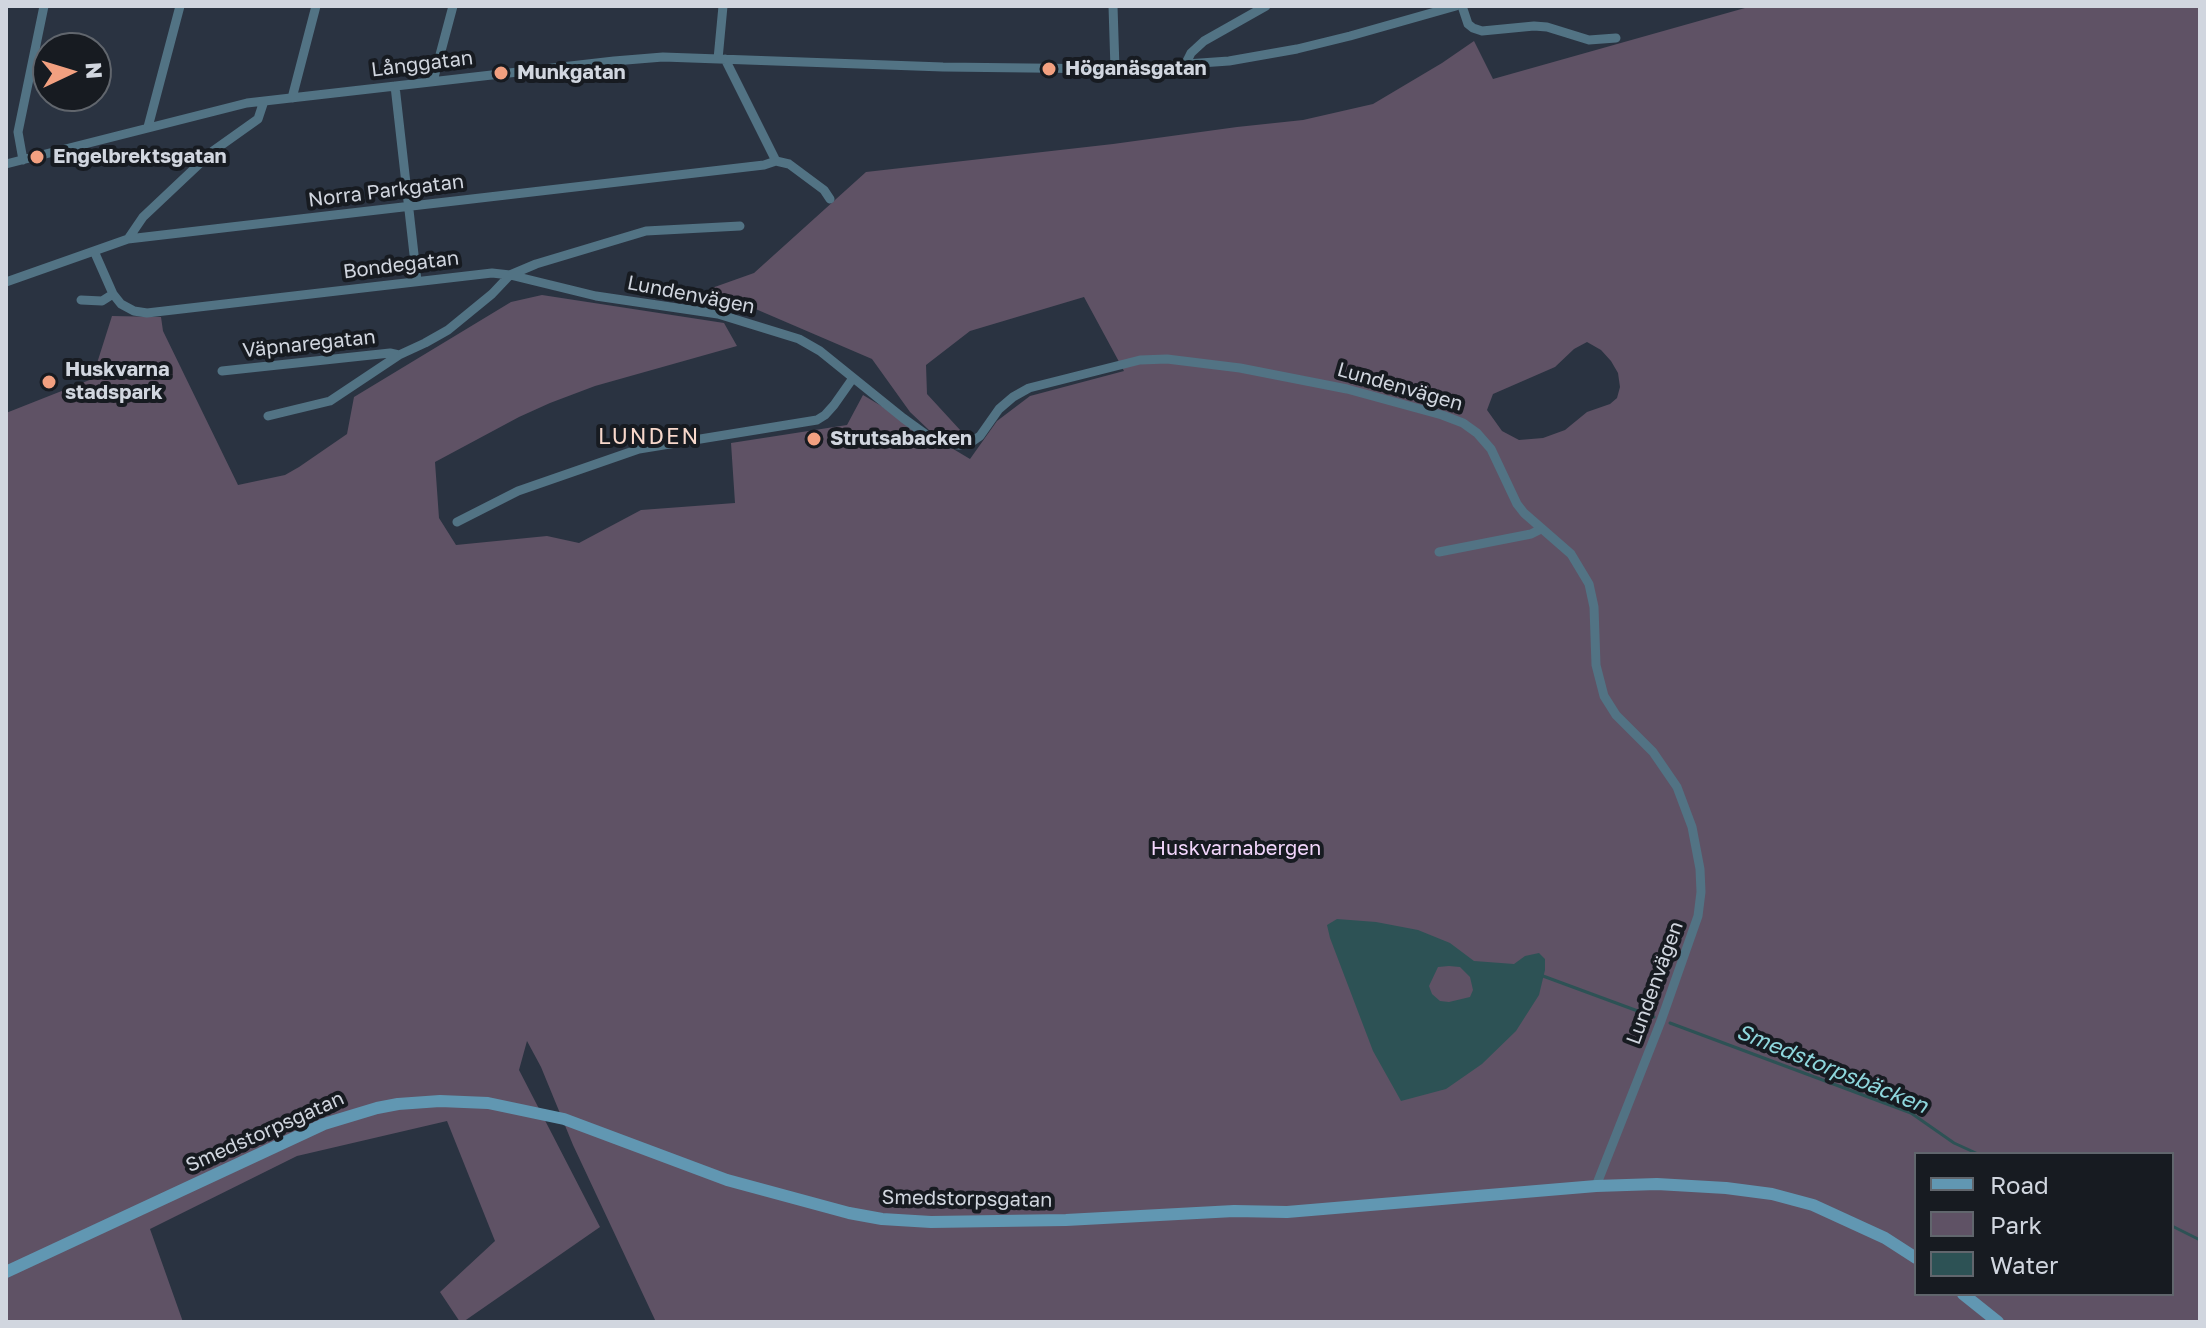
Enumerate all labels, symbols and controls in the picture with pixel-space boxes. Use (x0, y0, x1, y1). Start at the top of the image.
north arrow (32, 32, 112, 112)
street label: Långgatan (370, 46, 474, 82)
place label: Höganäsgatan (1065, 57, 1207, 81)
marker: Höganäsgatan (1040, 60, 1058, 78)
text: N (80, 61, 108, 80)
place label: Munkgatan (517, 61, 626, 85)
marker: Munkgatan (492, 64, 510, 82)
place label: Engelbrektsgatan (53, 145, 227, 169)
marker: Engelbrektsgatan (28, 148, 46, 166)
street label: Norra Parkgatan (307, 170, 465, 212)
street label: Bondegatan (342, 246, 460, 284)
street label: Lundenvägen (625, 271, 757, 319)
street label: Väpnaregatan (241, 325, 377, 363)
place label: Huskvarna stadspark (65, 358, 170, 405)
street label: Lundenvägen (1334, 358, 1466, 416)
marker: Huskvarna stadspark (40, 373, 58, 391)
district label: LUNDEN (598, 424, 700, 450)
place label: Strutsabacken (830, 427, 972, 451)
marker: Strutsabacken (805, 430, 823, 448)
park label: Huskvarnabergen (1151, 837, 1321, 861)
street label: Lundenvägen (1622, 918, 1688, 1048)
water label: Smedstorpsbäcken (1733, 1019, 1931, 1119)
street label: Smedstorpsgatan (182, 1086, 348, 1178)
legend (1914, 1152, 2174, 1296)
text: Road (1990, 1170, 2049, 1199)
street label: Smedstorpsgatan (881, 1186, 1053, 1212)
text: Park (1990, 1210, 2042, 1239)
text: Water (1990, 1250, 2058, 1279)

